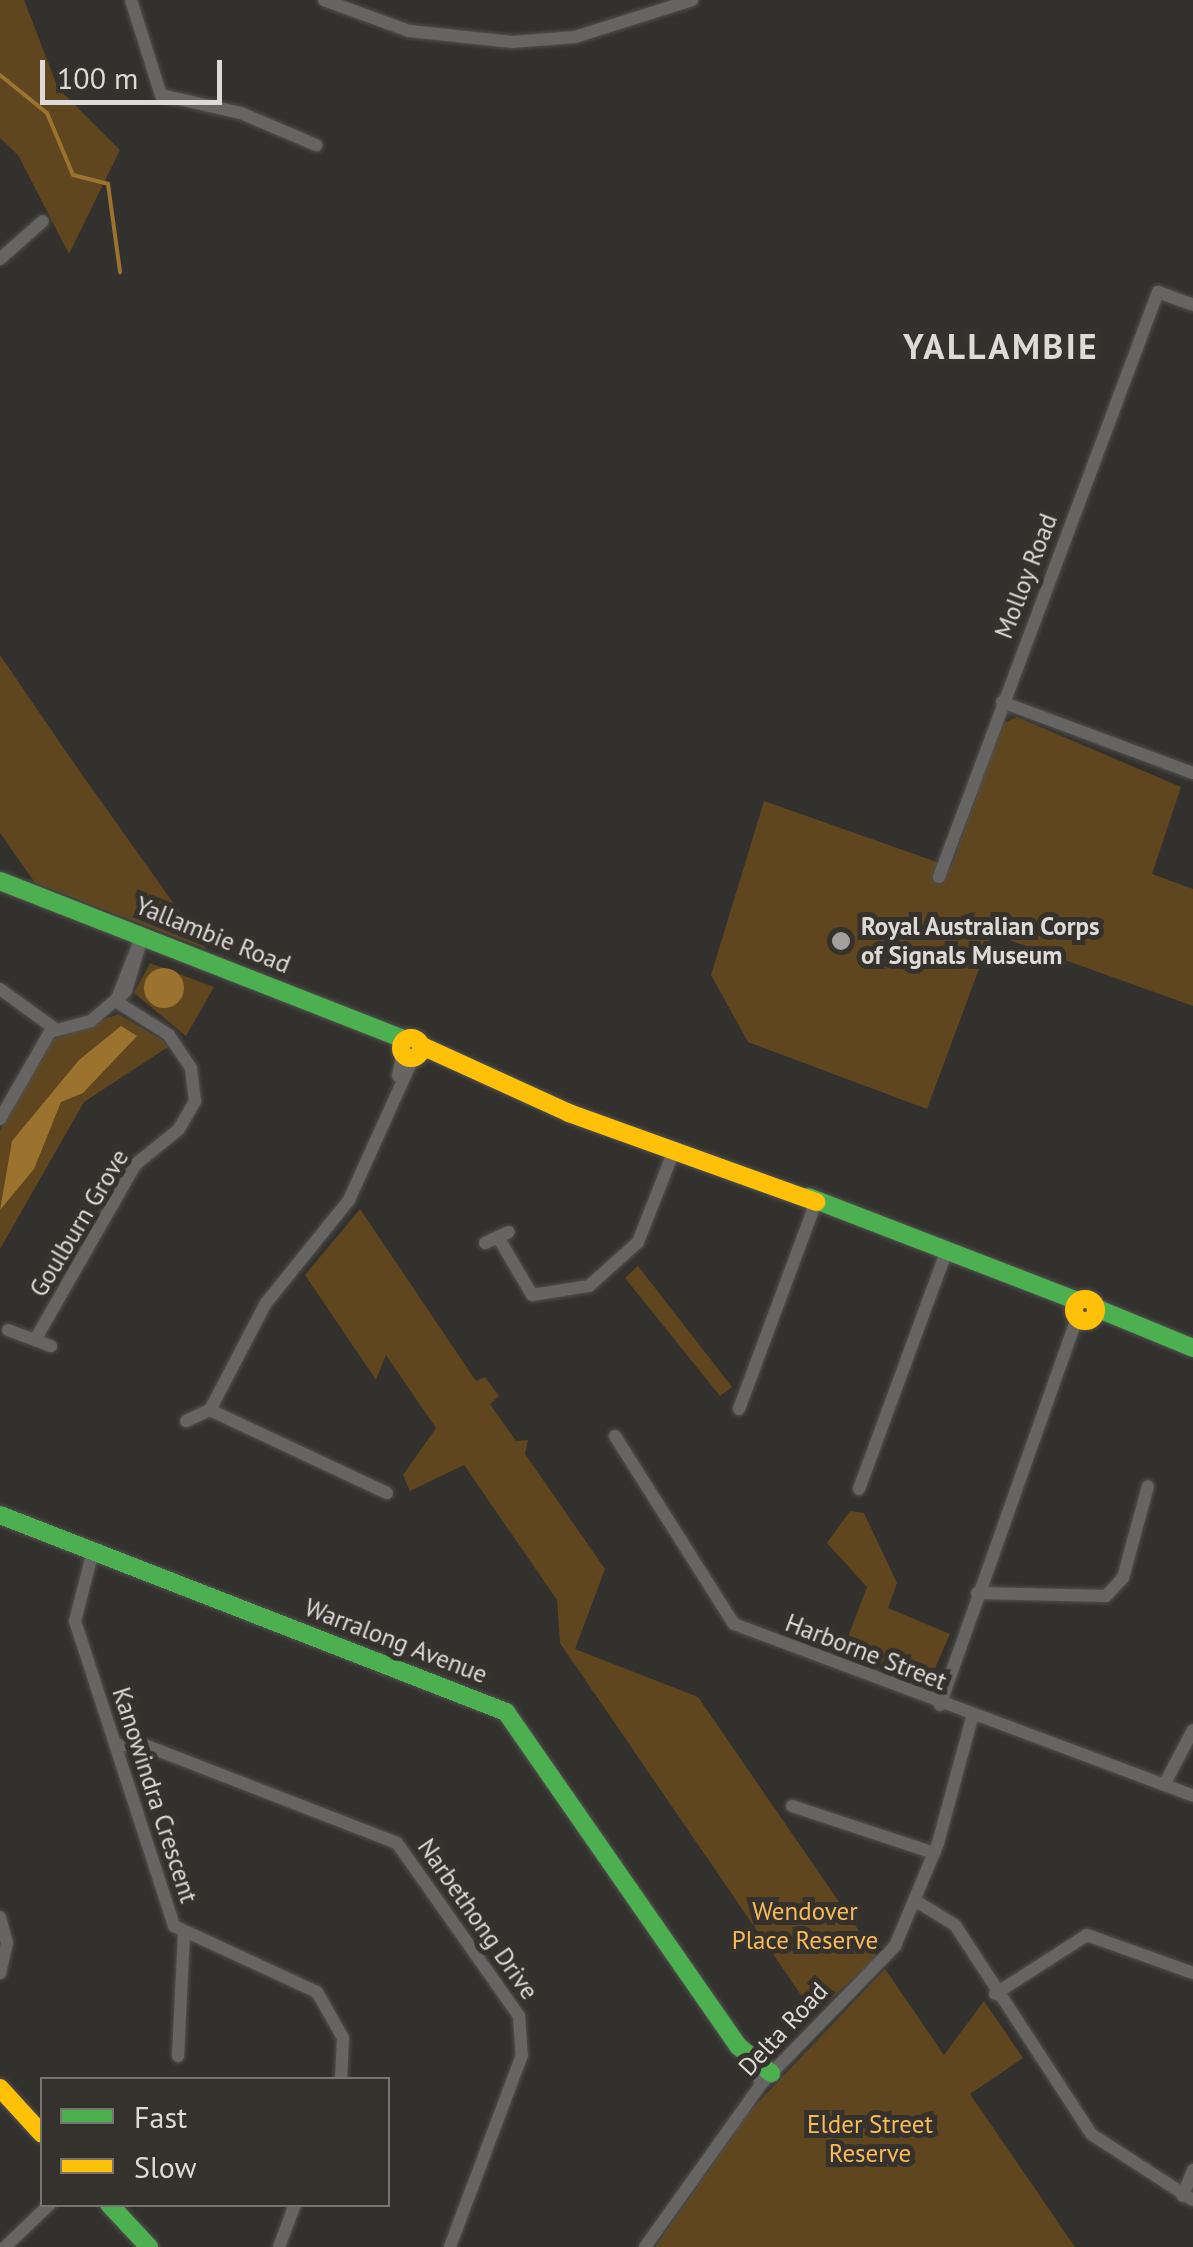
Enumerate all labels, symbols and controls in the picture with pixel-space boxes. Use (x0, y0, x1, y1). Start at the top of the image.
scale bar (45, 40, 228, 102)
text: 100 m (57, 58, 138, 97)
district label: YALLAMBIE (903, 325, 1099, 367)
street label: Molloy Road (988, 509, 1064, 643)
street label: Yallambie Road (131, 890, 295, 980)
place label: Royal Australian Corps of Signals Museum (861, 912, 1101, 971)
marker: Royal Australian Corps of Signals Museum (830, 930, 852, 952)
street label: Goulburn Grove (23, 1144, 135, 1302)
street label: Warralong Avenue (300, 1592, 492, 1690)
street label: Harborne Street (781, 1608, 951, 1696)
street label: Kanowindra Crescent (106, 1684, 204, 1906)
street label: Narbethong Drive (411, 1833, 545, 2005)
park label: Wendover Place Reserve (732, 1897, 878, 1956)
street label: Delta Road (732, 1976, 834, 2082)
legend (40, 2077, 390, 2207)
text: Fast (134, 2097, 187, 2136)
park label: Elder Street Reserve (807, 2110, 933, 2169)
text: Slow (134, 2147, 197, 2186)

